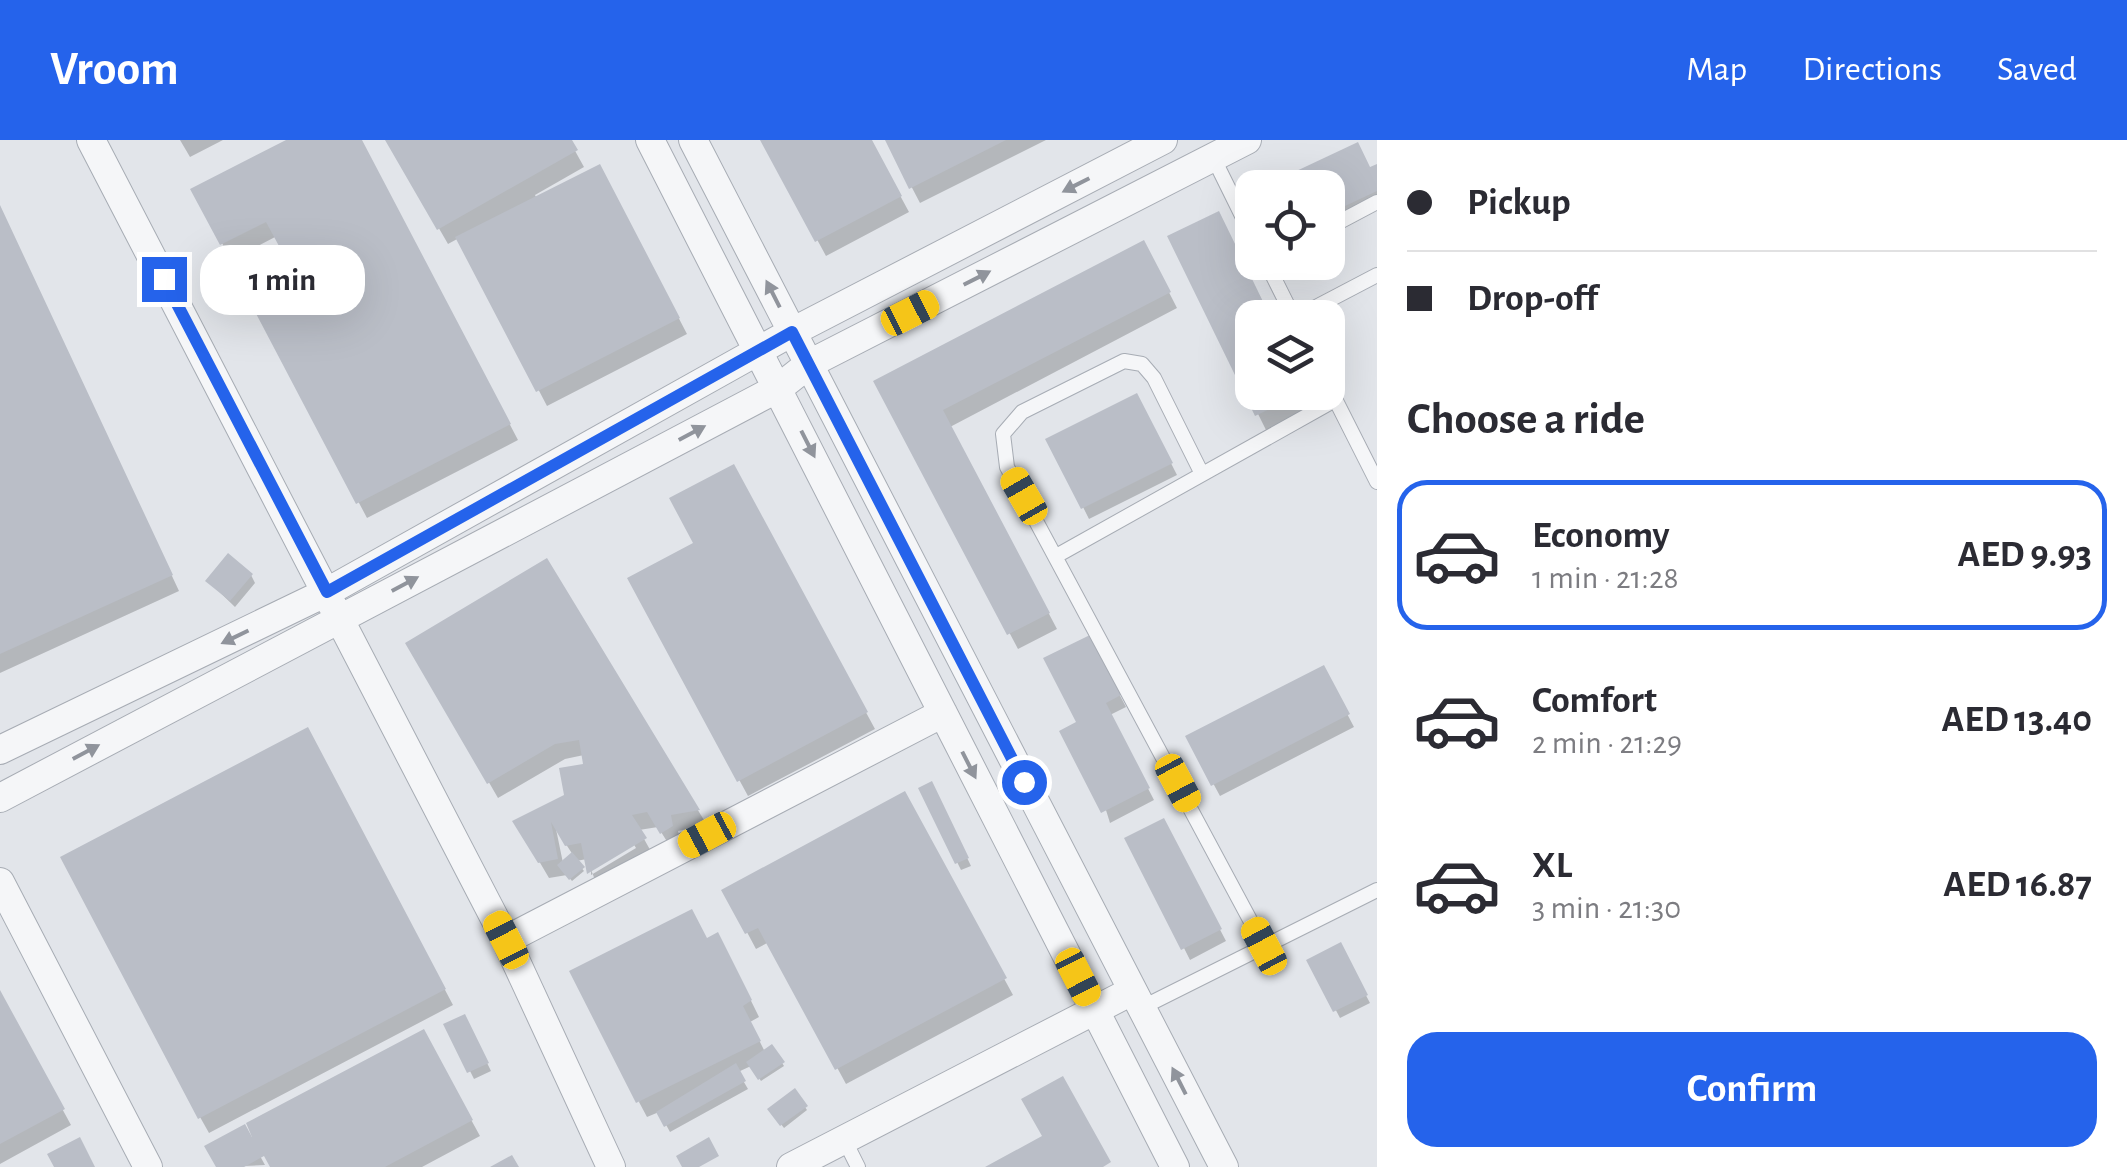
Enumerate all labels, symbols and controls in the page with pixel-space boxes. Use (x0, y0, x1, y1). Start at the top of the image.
text: Vroom (50, 46, 179, 94)
text: Map (1686, 52, 1747, 87)
text: Directions (1802, 52, 1942, 87)
text: Saved (1997, 52, 2077, 87)
map controls (1235, 170, 1345, 410)
button: locate (1235, 170, 1345, 280)
one-way arrow (1062, 176, 1091, 193)
text: Pickup (1467, 184, 1571, 222)
callout: 1 min (199, 244, 364, 314)
route end (142, 257, 187, 302)
text: 1 min (249, 264, 316, 296)
one-way arrow (963, 270, 992, 287)
one-way arrow (765, 280, 782, 309)
text: Drop-off (1467, 280, 1598, 318)
car (876, 286, 944, 340)
button: layers (1235, 300, 1345, 410)
text: Choose a ride (1407, 397, 1645, 442)
one-way arrow (678, 425, 707, 442)
one-way arrow (799, 429, 816, 458)
car (996, 463, 1052, 529)
icon: car (1412, 510, 1502, 600)
text: Economy (1532, 517, 1670, 555)
text: AED 9.93 (1957, 536, 2092, 574)
text: 1 min · 21:28 (1532, 562, 1679, 594)
one-way arrow (390, 576, 419, 593)
one-way arrow (221, 628, 250, 645)
icon: car (1412, 675, 1502, 765)
text: Comfort (1532, 682, 1657, 720)
text: AED 13.40 (1942, 701, 2092, 739)
text: 2 min · 21:29 (1532, 727, 1682, 759)
one-way arrow (72, 744, 101, 761)
car (1151, 749, 1205, 817)
one-way arrow (961, 751, 978, 780)
route start (1002, 760, 1047, 805)
car (673, 808, 741, 862)
icon: car (1412, 840, 1502, 930)
text: XL (1532, 847, 1572, 885)
text: AED 16.87 (1943, 866, 2092, 904)
text: 3 min · 21:30 (1532, 892, 1681, 924)
car (479, 906, 533, 974)
car (1237, 912, 1291, 980)
car (1051, 943, 1105, 1011)
button: Confirm (1407, 1032, 2097, 1147)
one-way arrow (1171, 1066, 1188, 1095)

